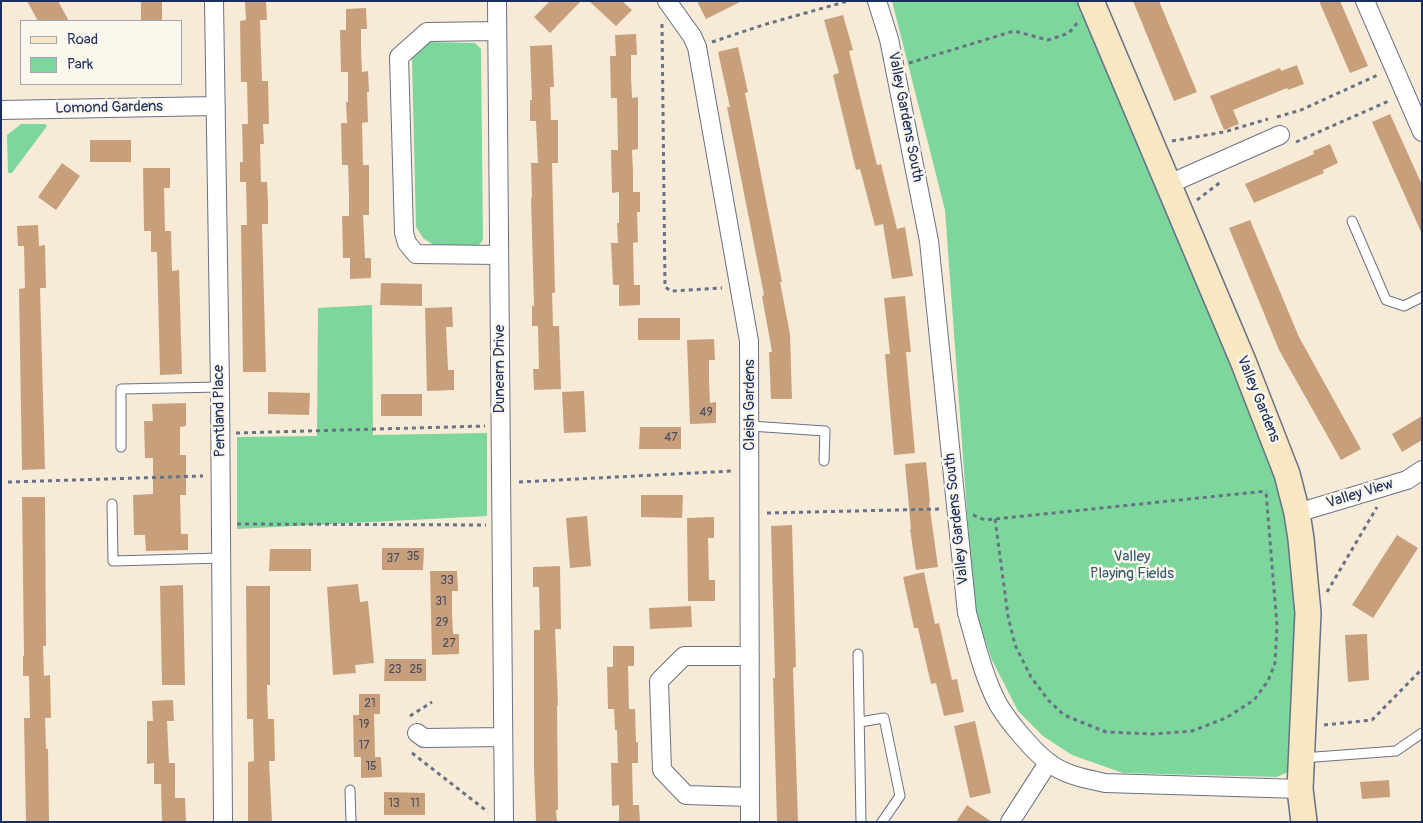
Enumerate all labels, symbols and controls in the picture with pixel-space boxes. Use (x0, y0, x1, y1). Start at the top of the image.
legend (20, 20, 182, 85)
text: Road (67, 30, 98, 49)
street label: Valley Gardens South (884, 50, 926, 184)
text: Park (67, 55, 93, 74)
street label: Lomond Gardens (55, 98, 163, 118)
street label: Dunearn Drive (491, 325, 509, 413)
street label: Valley Gardens (1232, 353, 1284, 445)
street label: Cleish Gardens (741, 359, 759, 451)
street label: Pentland Place (210, 364, 230, 458)
house number: 49 (699, 406, 713, 420)
house number: 47 (664, 431, 678, 445)
street label: Valley Gardens South (941, 452, 973, 586)
street label: Valley View (1324, 475, 1396, 513)
park label: Valley Playing Fields (1090, 548, 1174, 583)
house number: 35 (406, 550, 420, 564)
house number: 37 (386, 552, 400, 566)
house number: 33 (440, 574, 454, 588)
house number: 31 (435, 595, 447, 609)
house number: 29 (436, 616, 448, 630)
house number: 27 (442, 637, 456, 651)
house number: 23 (388, 663, 402, 677)
house number: 25 (409, 663, 423, 677)
house number: 21 (364, 697, 376, 711)
house number: 19 (359, 718, 369, 732)
house number: 17 (358, 739, 370, 753)
house number: 15 (365, 760, 377, 774)
house number: 13 (388, 797, 400, 811)
house number: 11 (410, 797, 420, 811)

